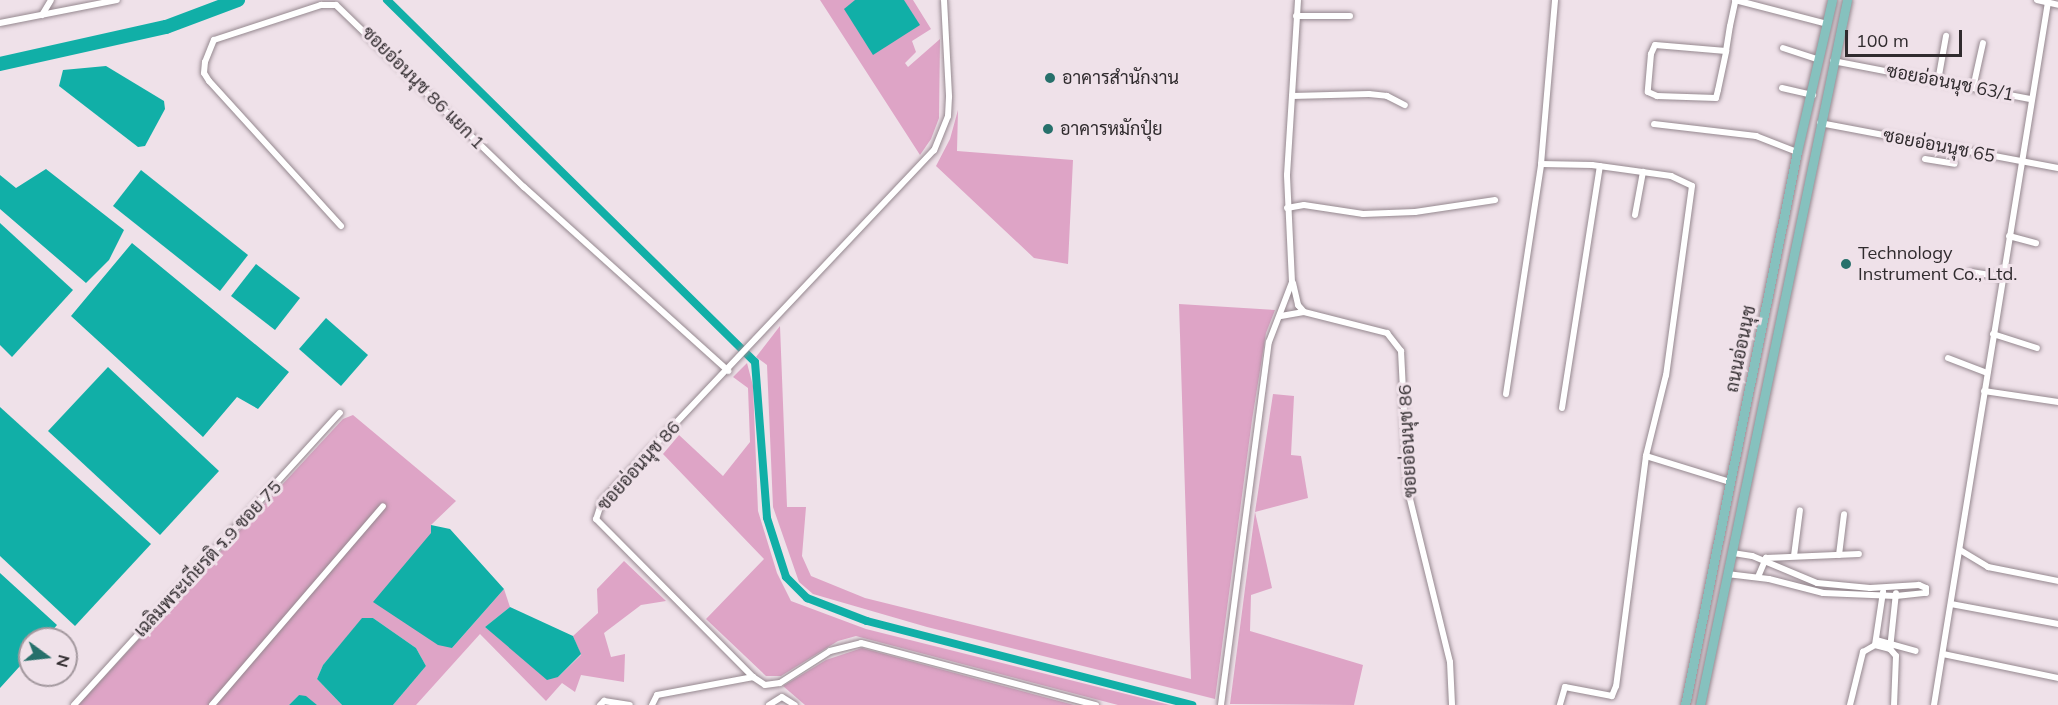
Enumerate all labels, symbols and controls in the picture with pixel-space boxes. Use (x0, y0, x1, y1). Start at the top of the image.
scale bar (1848, 18, 1965, 56)
street label: ซอยอ่อนนุช 86 แยก 1 (357, 22, 489, 154)
text: 100 m (1856, 29, 1909, 52)
street label: ซอยอ่อนนุช 63/1 (1885, 60, 2015, 106)
place label: อาคารสำนักงาน (1062, 67, 1179, 89)
marker: อาคารสำนักงาน (1043, 71, 1057, 85)
place label: อาคารหมักปุ๋ย (1060, 118, 1163, 140)
marker: อาคารหมักปุ๋ย (1041, 122, 1055, 136)
street label: ซอยอ่อนนุช 65 (1881, 125, 1997, 167)
place label: Technology Instrument Co., Ltd. (1858, 243, 2017, 286)
marker: Technology Instrument Co., Ltd. (1839, 257, 1853, 271)
street label: ถนนอ่อนนุช (1721, 304, 1761, 394)
street label: ซอยอ่อนนุช 86 (1394, 384, 1422, 498)
street label: ซอยอ่อนนุช 86 (593, 417, 685, 515)
street label: เฉลิมพระเกียรติ ร.9 ซอย 75 (130, 476, 286, 642)
north arrow (18, 627, 78, 687)
text: N (52, 653, 75, 670)

